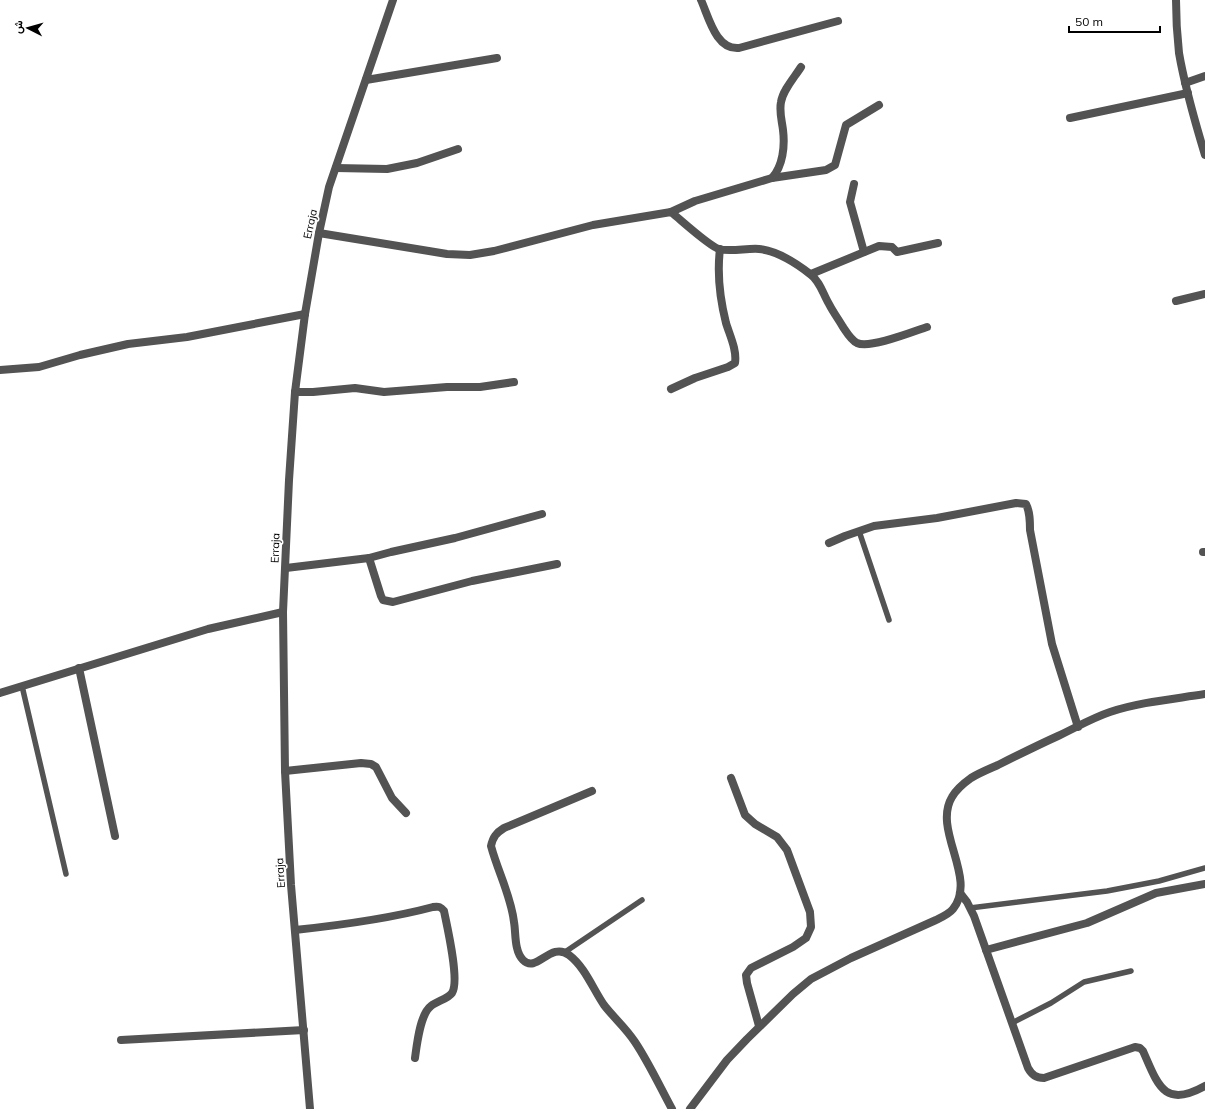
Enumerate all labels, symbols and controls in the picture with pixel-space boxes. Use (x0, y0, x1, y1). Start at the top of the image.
north arrow (8, 8, 48, 48)
scale bar (1069, 8, 1160, 34)
text: 50 m (1075, 14, 1103, 29)
text: ش (10, 20, 26, 34)
street label: Erraja (300, 208, 320, 240)
street label: Erraja (267, 533, 283, 563)
street label: Erraja (272, 857, 288, 889)

